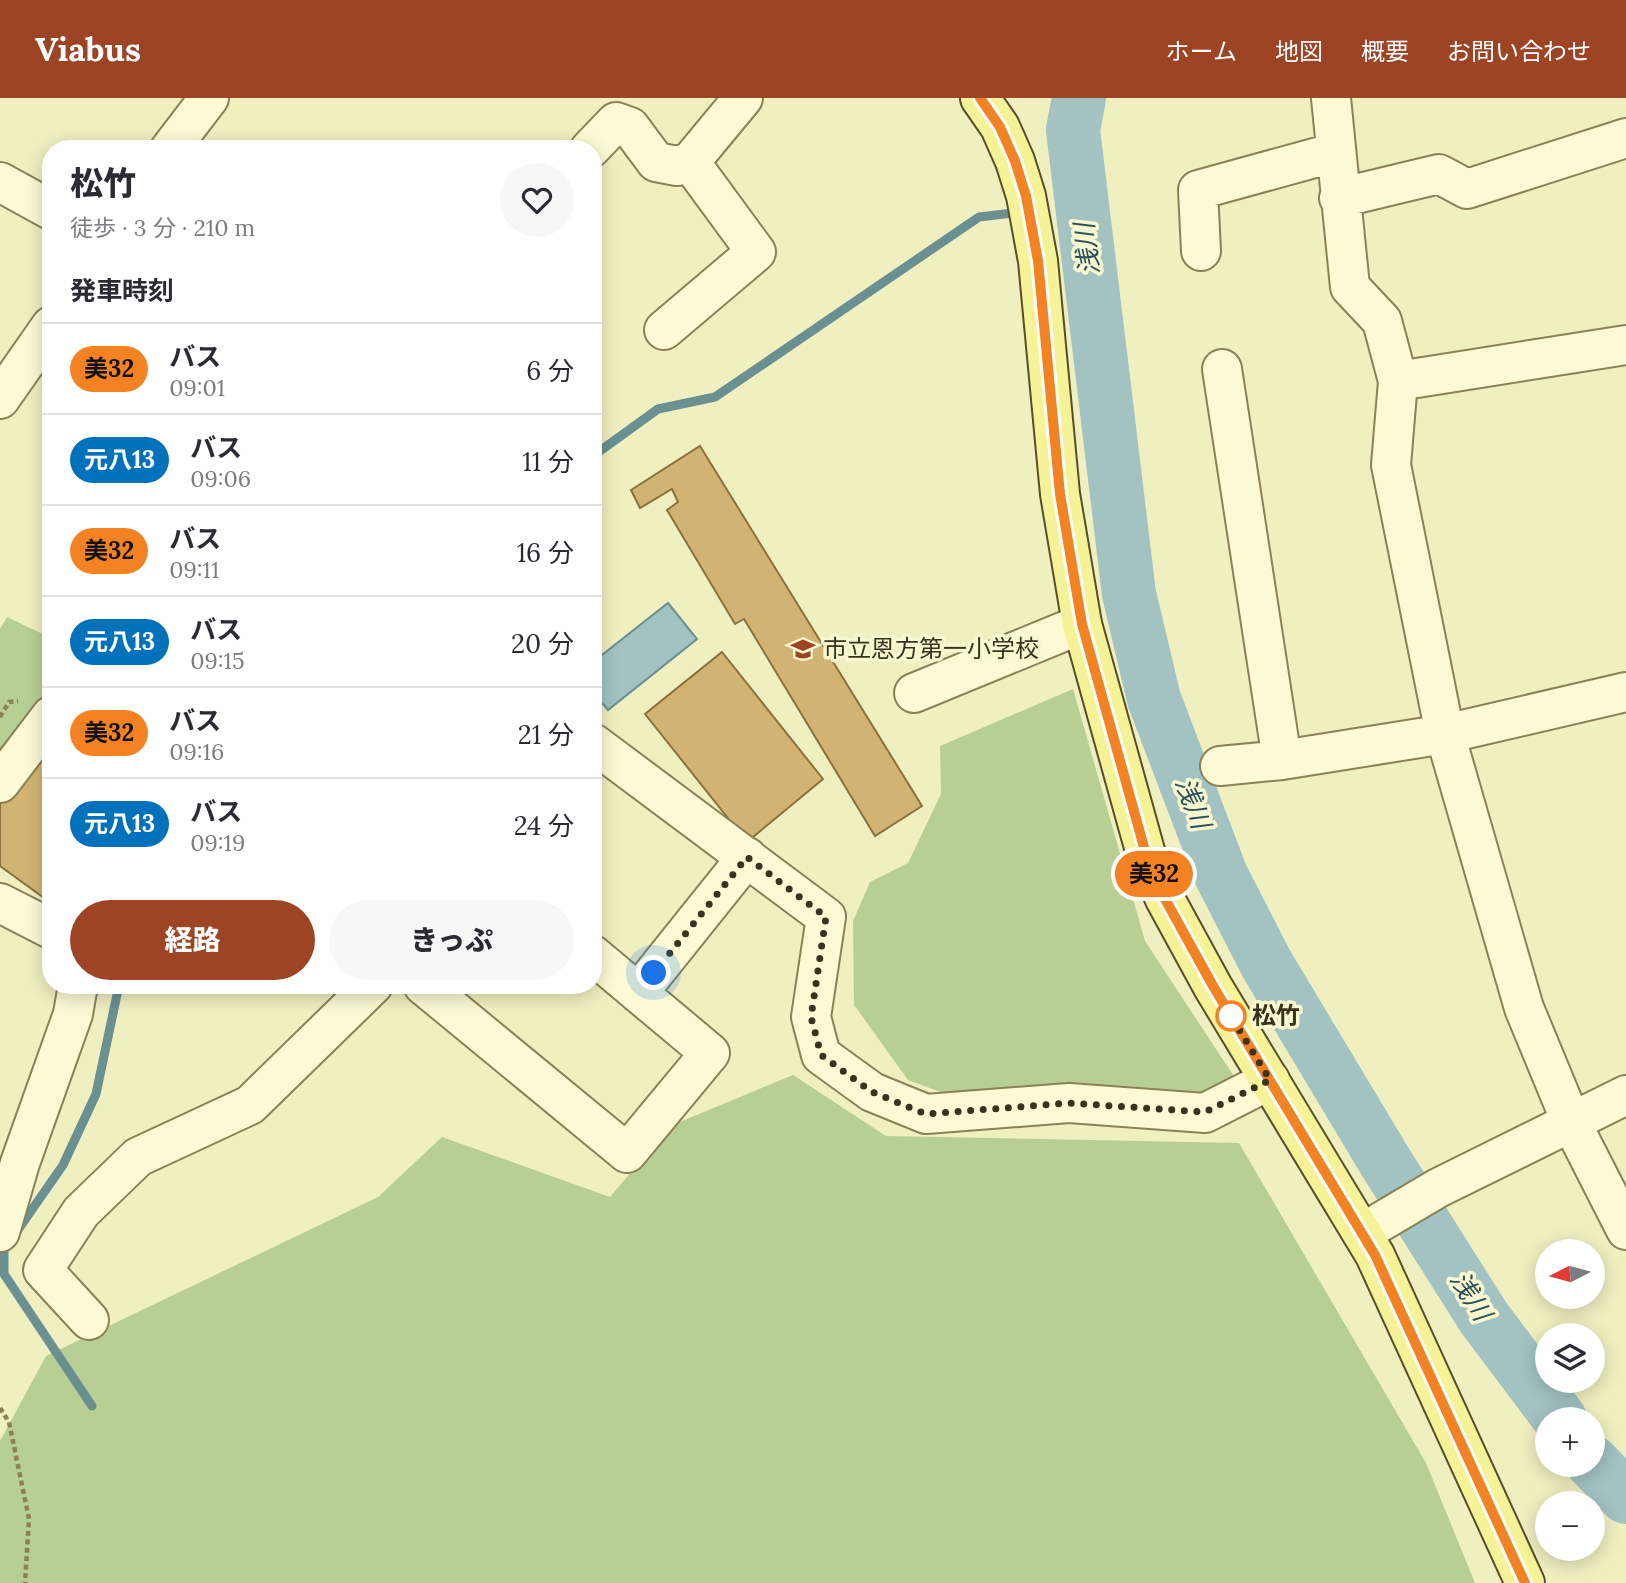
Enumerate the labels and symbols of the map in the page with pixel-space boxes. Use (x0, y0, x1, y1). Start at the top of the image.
water label: 浅川 (1067, 218, 1106, 277)
place label: 市立恩方第一小学校 (823, 633, 1039, 664)
school or university icon: 市立恩方第一小学校 (789, 635, 817, 663)
water label: 浅川 (1169, 773, 1219, 836)
line badge: 美32 (1114, 851, 1194, 897)
your location (636, 955, 671, 990)
place label: 松竹 (1252, 1000, 1300, 1031)
marker: 松竹 (1216, 1001, 1246, 1031)
north arrow (1535, 1239, 1605, 1309)
water label: 浅川 (1444, 1265, 1501, 1329)

